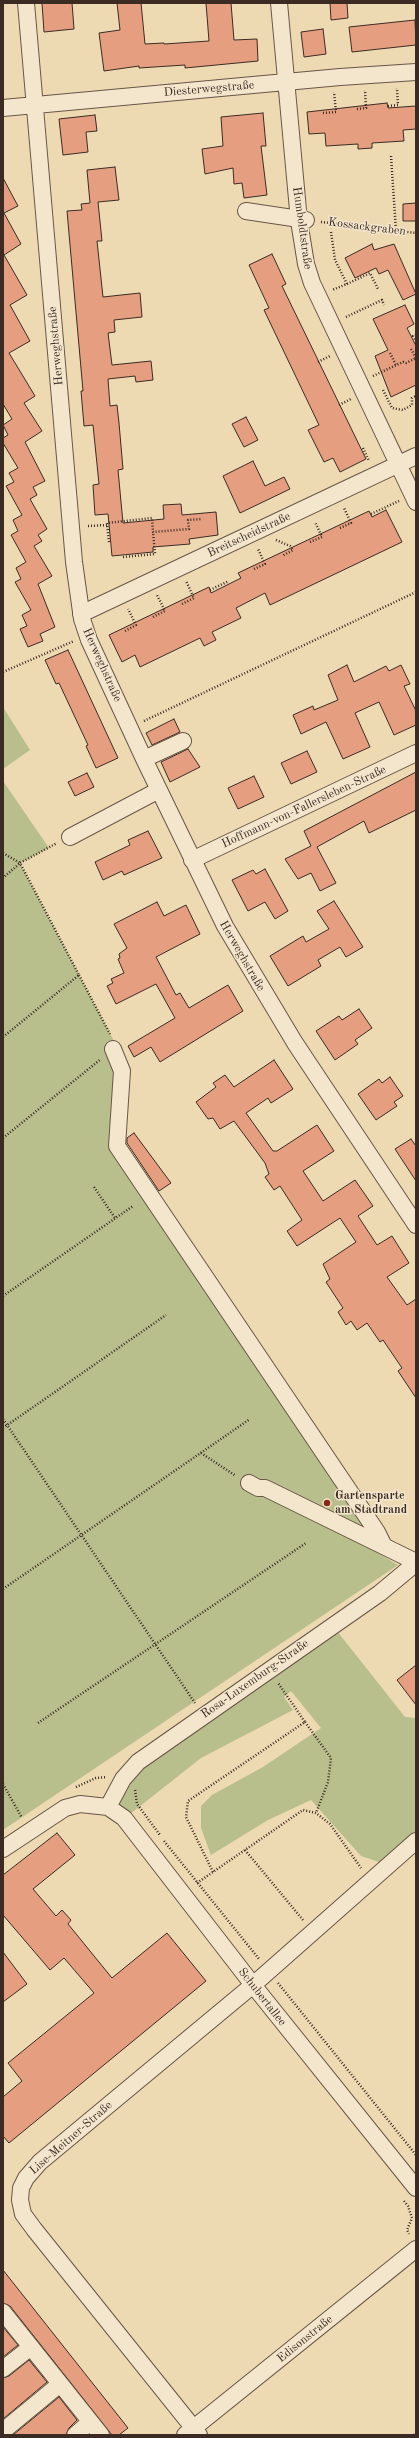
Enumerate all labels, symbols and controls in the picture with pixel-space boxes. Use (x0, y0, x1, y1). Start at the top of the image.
street label: Diesterwegstraße (163, 78, 255, 100)
street label: Humboldtstraße (289, 186, 315, 270)
street label: Kossackgraben (327, 215, 407, 239)
street label: Herweghstraße (45, 306, 67, 386)
street label: Breitscheidstraße (205, 509, 293, 561)
street label: Herweghstraße (79, 626, 125, 704)
street label: Hoffmann-von-Fallersleben-Straße (219, 762, 389, 852)
street label: Herweghstraße (216, 918, 268, 994)
place label: Gartensparte am Stadtrand (335, 1489, 407, 1517)
marker: Gartensparte am Stadtrand (322, 1498, 332, 1508)
street label: Rosa-Luxemburg-Straße (198, 1636, 312, 1722)
street label: Schubertallee (235, 1965, 289, 2029)
street label: Lise-Meitner-Straße (27, 2098, 115, 2178)
street label: Edisonstraße (274, 2312, 336, 2366)

